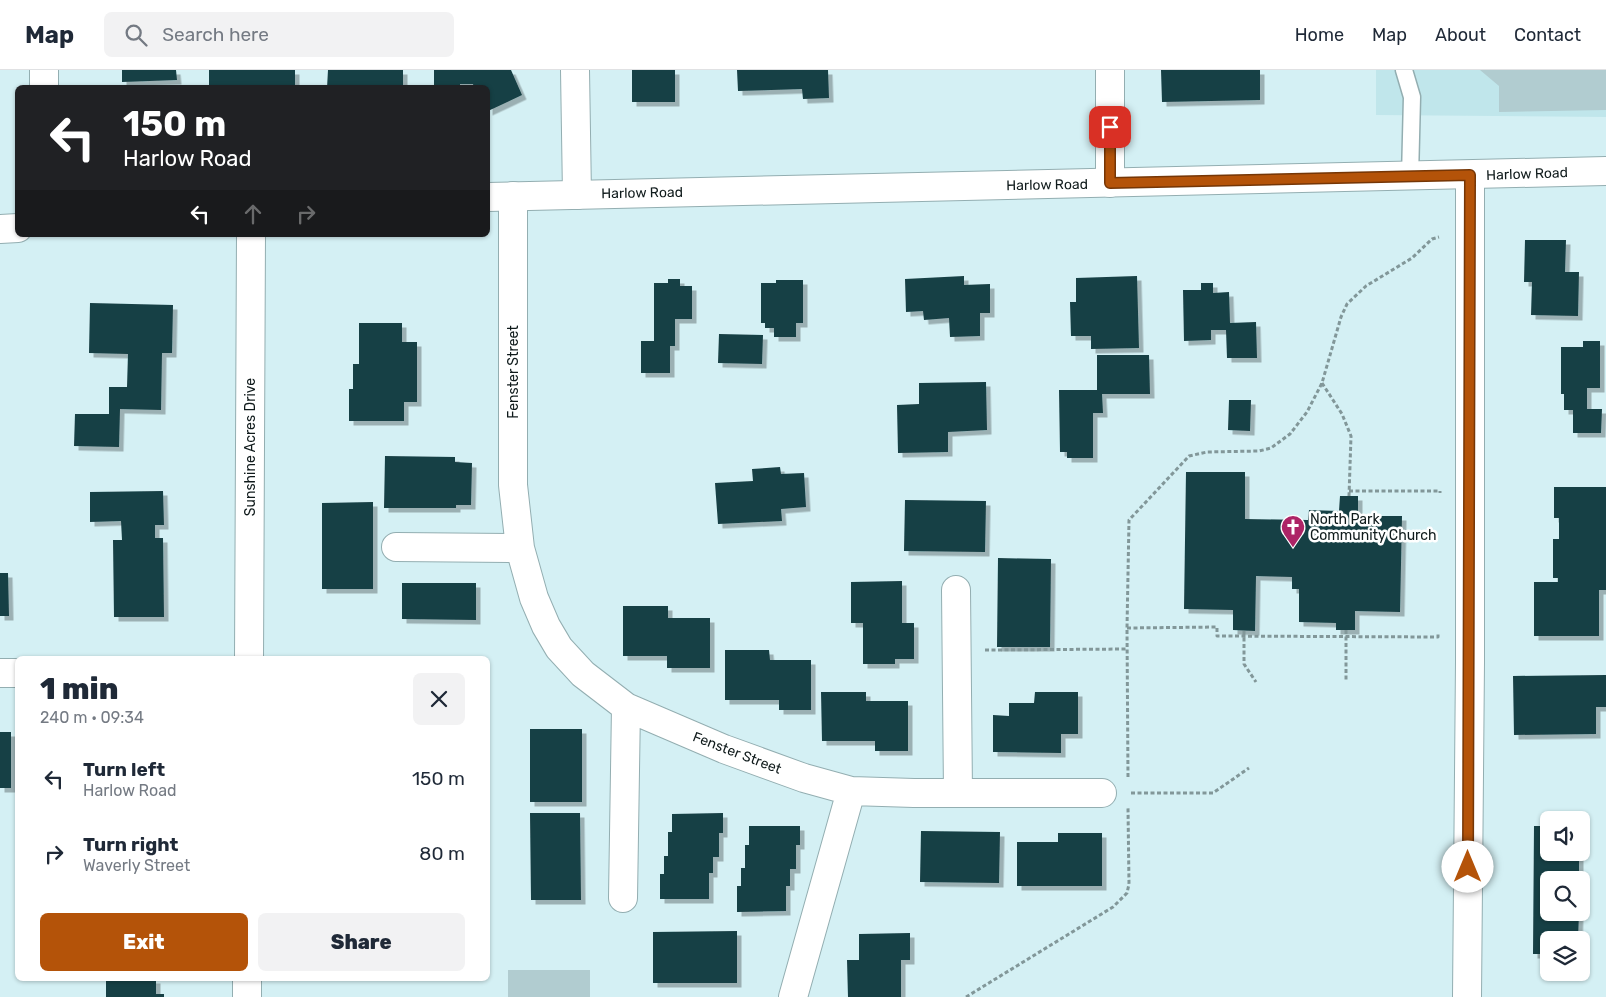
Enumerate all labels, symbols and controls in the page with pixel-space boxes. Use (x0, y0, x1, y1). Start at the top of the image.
search box (104, 12, 454, 57)
text: Map (25, 21, 74, 49)
icon: search (122, 21, 150, 49)
text: Search here (162, 23, 269, 46)
text: Home (1295, 24, 1344, 46)
text: Map (1372, 24, 1407, 46)
text: About (1435, 24, 1486, 46)
text: Contact (1514, 24, 1581, 46)
text: 150 m (123, 103, 226, 145)
icon: left (40, 105, 105, 170)
pin (1089, 106, 1131, 148)
icon: arrive (1096, 113, 1124, 141)
text: Harlow Road (123, 145, 252, 172)
street label: Harlow Road (1486, 164, 1568, 184)
street label: Harlow Road (1006, 176, 1088, 194)
street label: Harlow Road (601, 184, 683, 202)
icon: left (186, 200, 214, 228)
icon: ahead (239, 200, 267, 228)
icon: right (292, 200, 320, 228)
street label: Fenster Street (505, 325, 522, 419)
street label: Sunshine Acres Drive (242, 378, 259, 516)
place label: North Park Community Church (1310, 511, 1437, 544)
church icon: North Park Community Church (1280, 514, 1306, 548)
text: 1 min (40, 671, 118, 707)
button: close (413, 673, 465, 725)
text: 240 m · 09:34 (40, 708, 144, 727)
street label: Fenster Street (690, 728, 784, 778)
text: Turn left (83, 758, 165, 781)
icon: left (40, 765, 68, 793)
text: 150 m (412, 767, 465, 790)
text: Harlow Road (83, 781, 177, 800)
map controls (1540, 811, 1590, 981)
button: sound (1540, 811, 1590, 861)
text: Turn right (83, 833, 178, 856)
icon: right (40, 840, 68, 868)
position arrow (1441, 840, 1493, 892)
text: 80 m (419, 842, 465, 865)
text: Waverly Street (83, 856, 190, 875)
button: search (1540, 871, 1590, 921)
button: Exit (40, 913, 248, 971)
button: Share (258, 913, 465, 971)
button: layers (1540, 931, 1590, 981)

